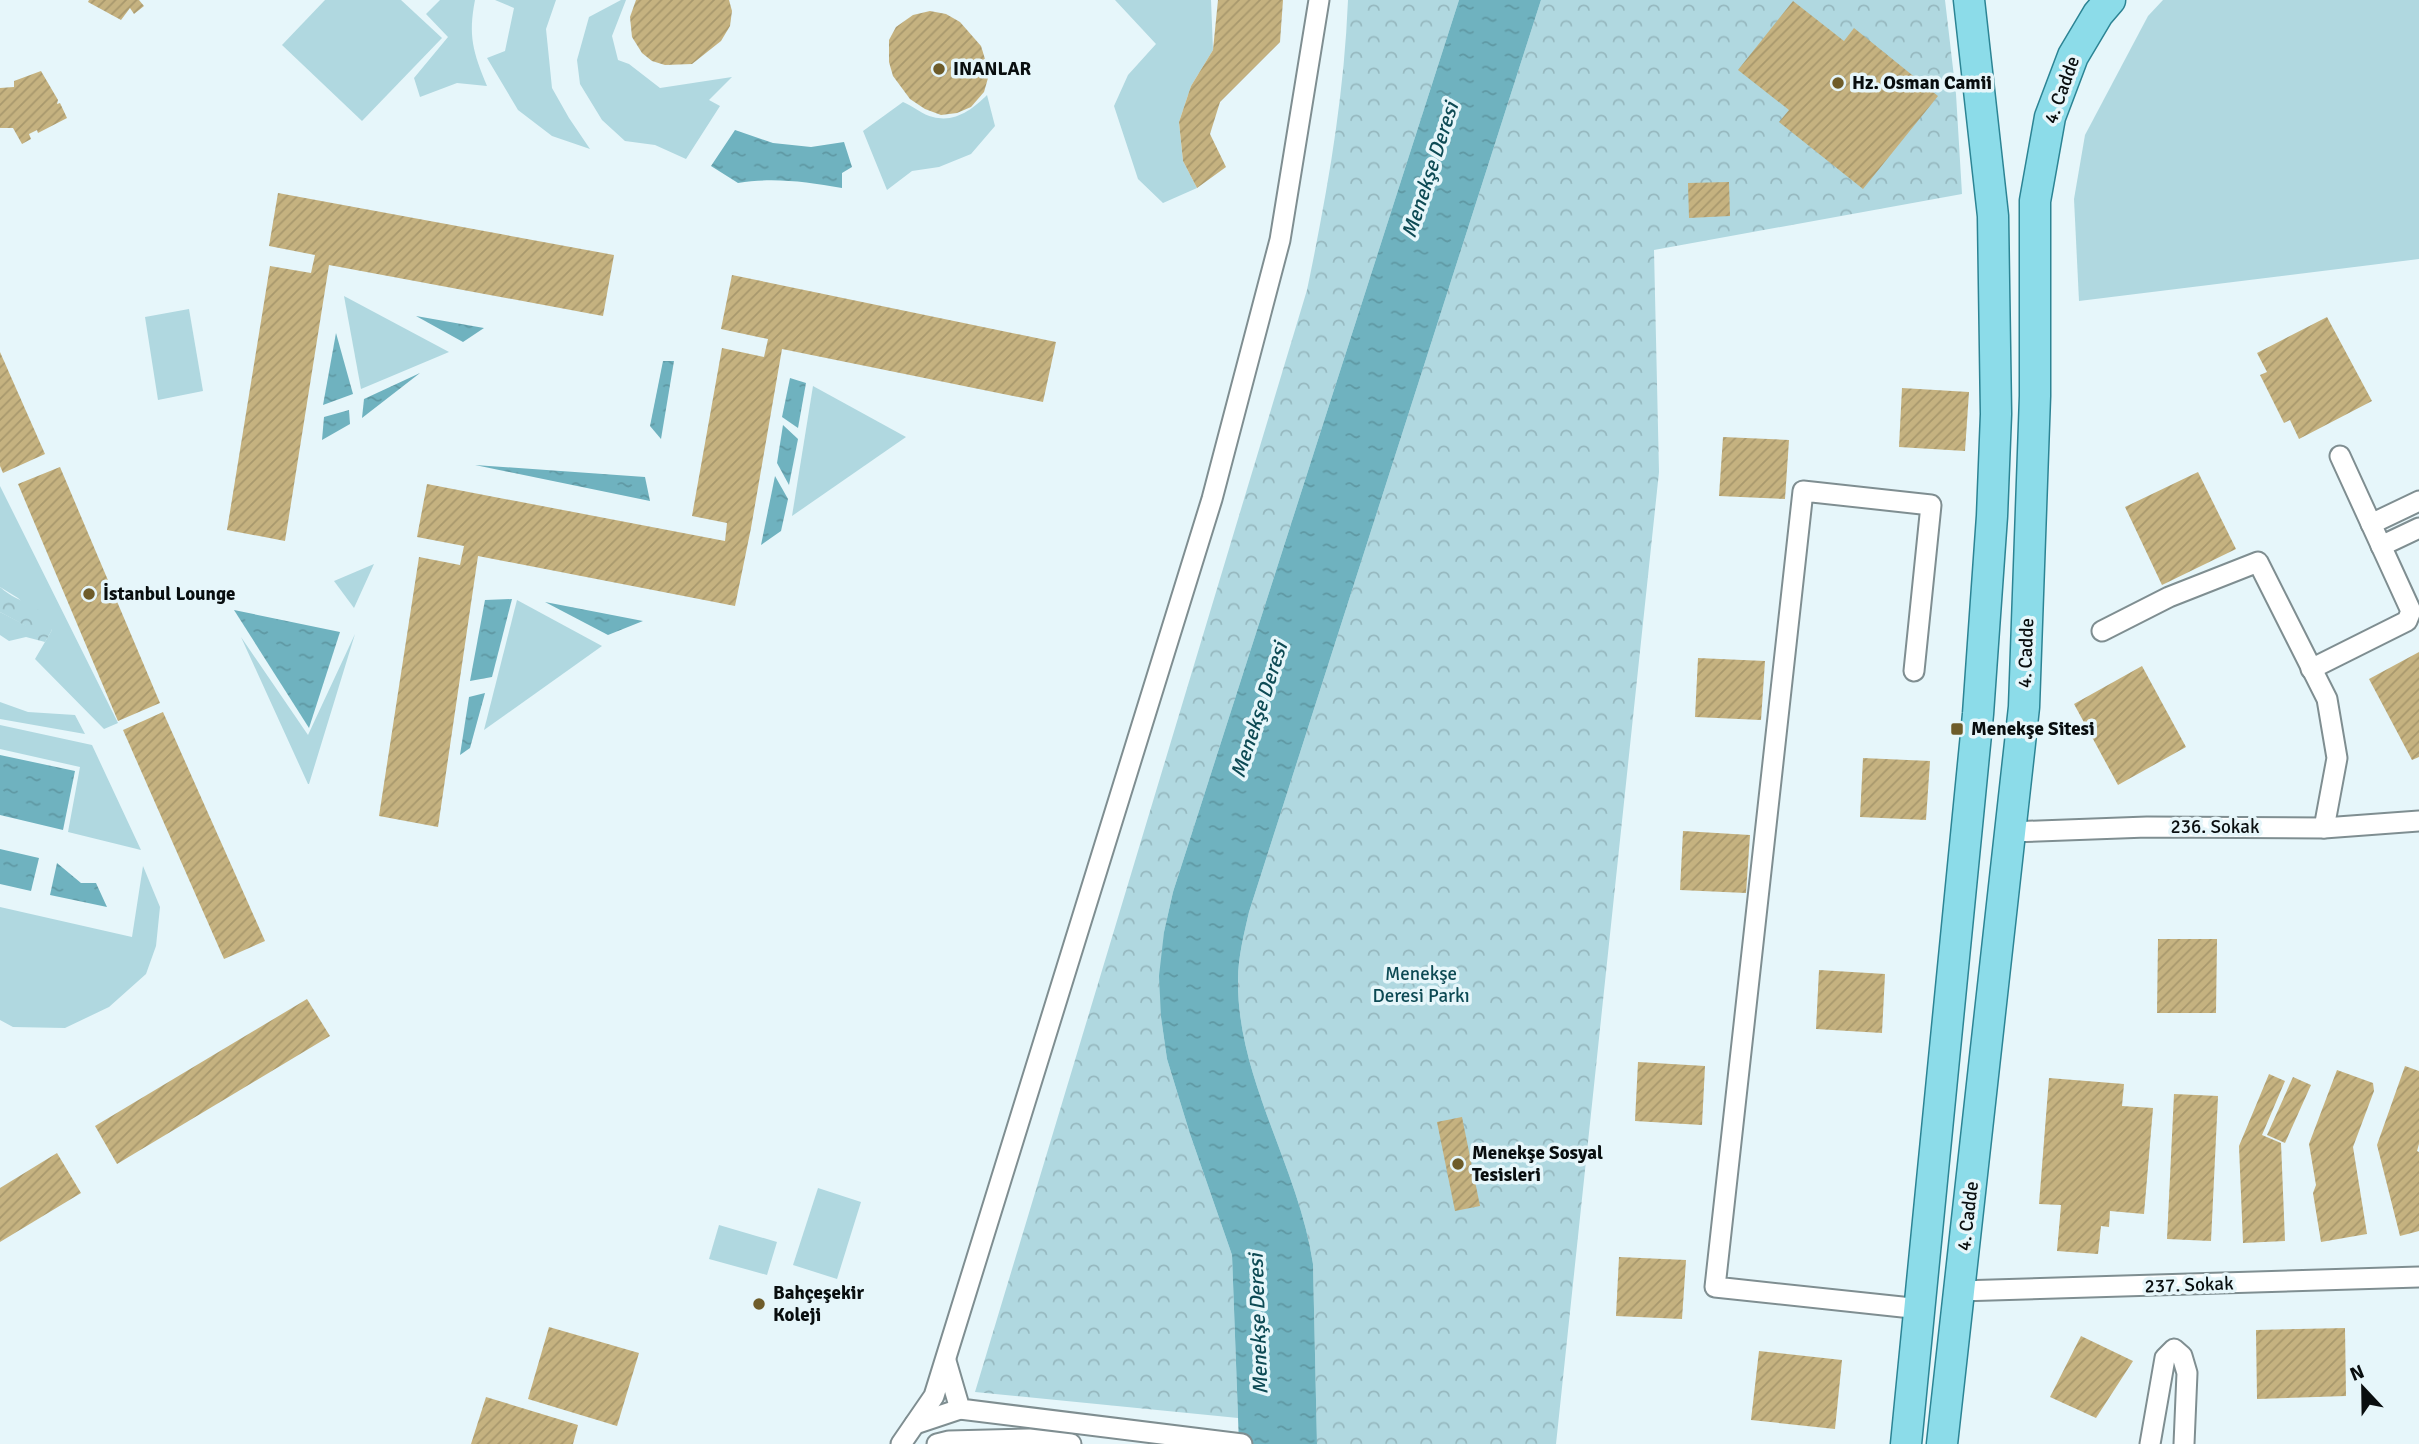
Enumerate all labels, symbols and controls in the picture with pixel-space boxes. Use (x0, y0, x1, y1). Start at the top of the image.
street label: 4. Cadde (2039, 53, 2085, 127)
place label: INANLAR (953, 57, 1032, 81)
marker: INANLAR (931, 61, 947, 77)
place label: Hz. Osman Camii (1852, 71, 1992, 95)
marker: Hz. Osman Camii (1830, 75, 1846, 91)
water label: Menekşe Deresi (1396, 97, 1465, 241)
place label: İstanbul Lounge (103, 582, 236, 606)
marker: İstanbul Lounge (81, 586, 97, 602)
street label: 4. Cadde (2013, 618, 2039, 688)
water label: Menekşe Deresi (1225, 637, 1294, 781)
place label: Menekşe Sitesi (1971, 717, 2095, 741)
marker: Menekşe Sitesi (1949, 721, 1965, 737)
street label: 236. Sokak (2170, 815, 2260, 839)
park label: Menekşe Deresi Parkı (1372, 962, 1470, 1008)
place label: Menekşe Sosyal Tesisleri (1472, 1141, 1603, 1187)
marker: Menekşe Sosyal Tesisleri (1450, 1156, 1466, 1172)
street label: 4. Cadde (1952, 1180, 1984, 1252)
water label: Menekşe Deresi (1242, 1251, 1273, 1395)
street label: 237. Sokak (2144, 1271, 2234, 1299)
place label: Bahçeşekir Koleji (773, 1281, 864, 1327)
marker: Bahçeşekir Koleji (751, 1296, 767, 1312)
north arrow (2328, 1353, 2398, 1423)
text: N (2346, 1360, 2368, 1387)

